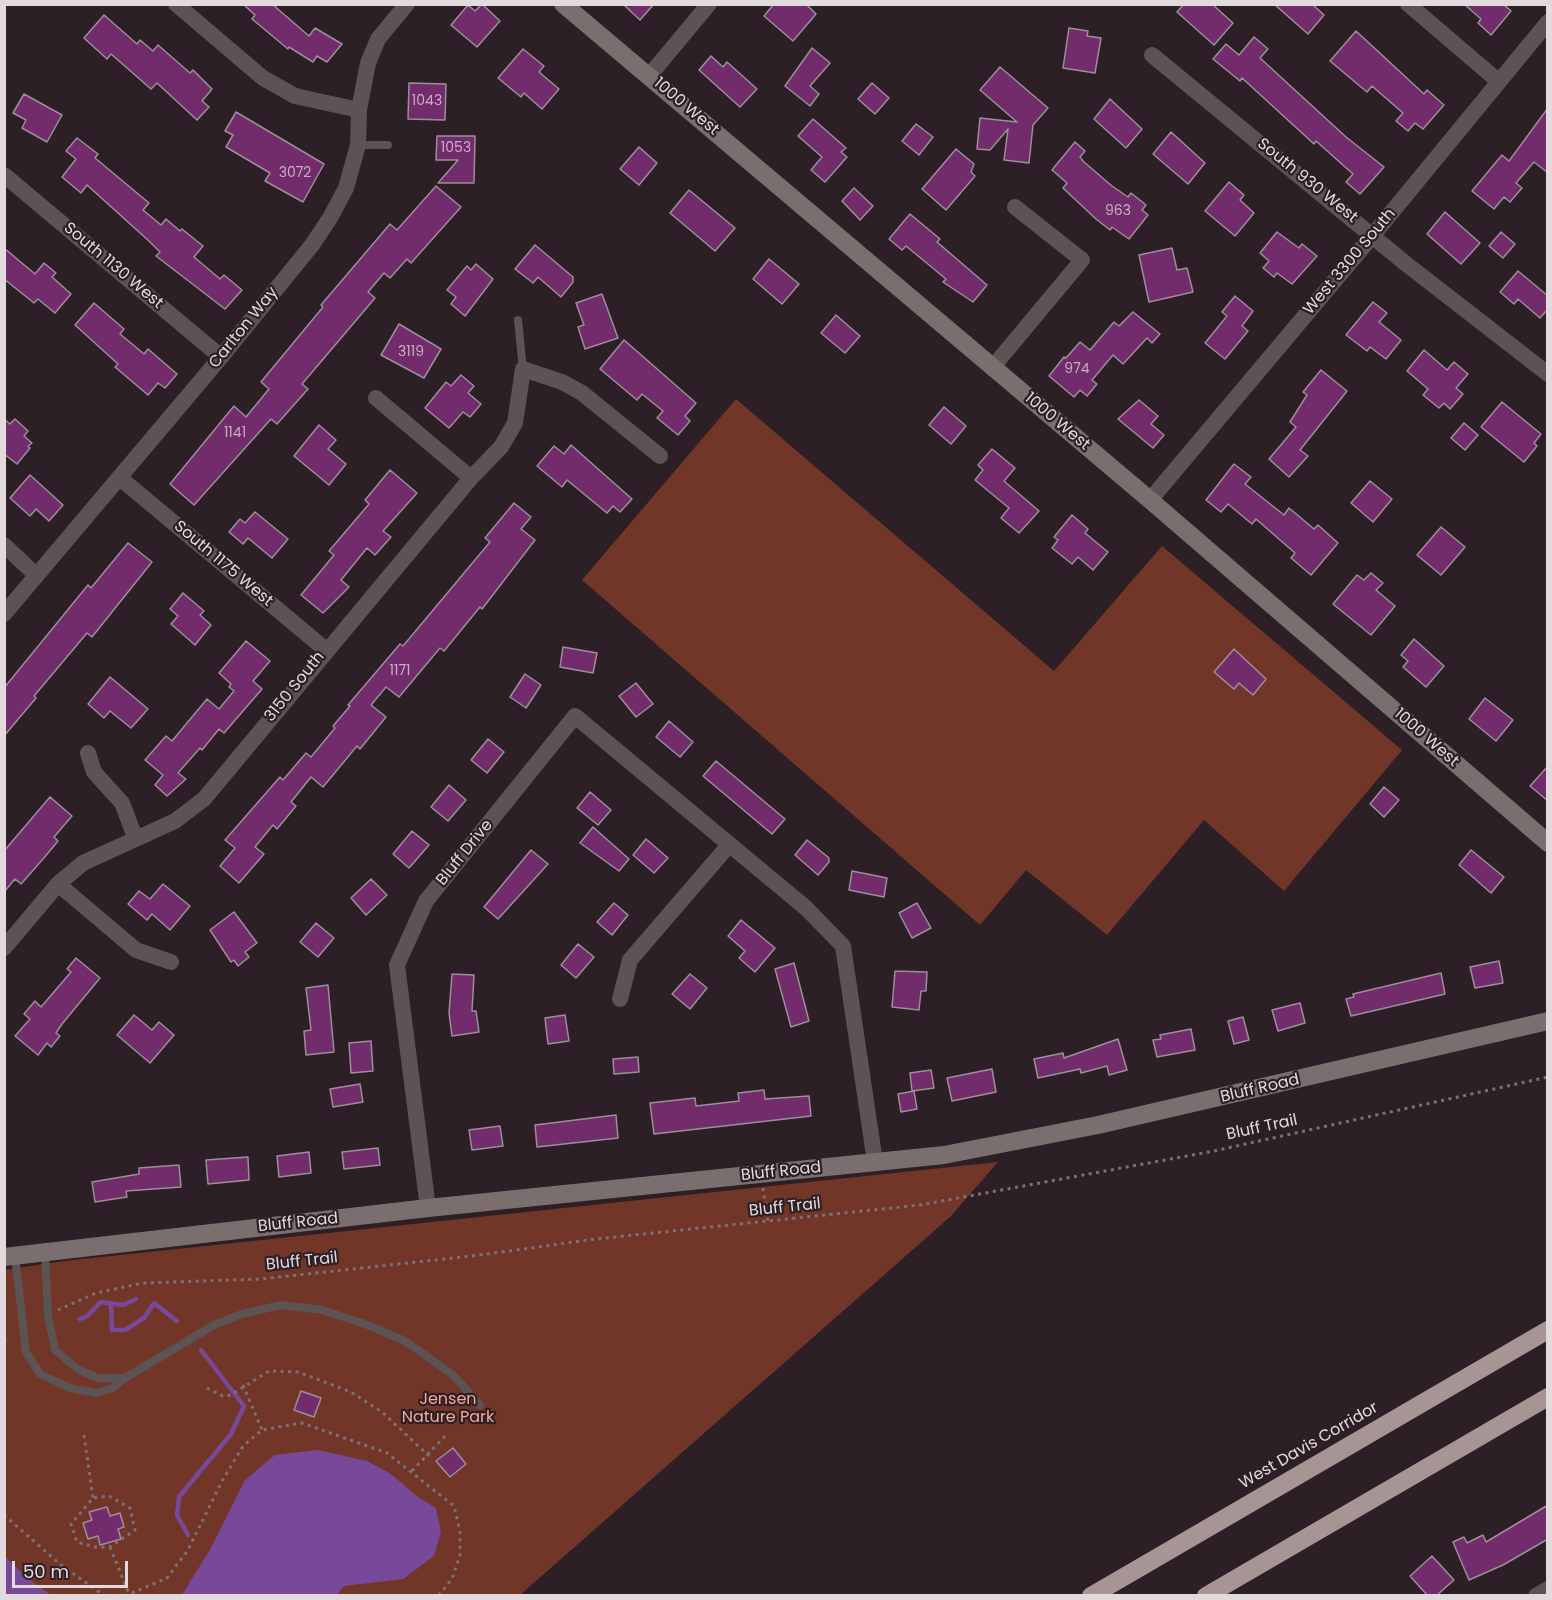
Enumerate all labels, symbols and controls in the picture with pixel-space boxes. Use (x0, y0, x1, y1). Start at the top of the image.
street label: 1000 West (649, 74, 723, 140)
house number: 1043 (412, 93, 442, 109)
street label: South 930 West (1253, 135, 1361, 227)
house number: 1053 (441, 140, 471, 156)
house number: 3072 (279, 165, 311, 181)
house number: 963 (1105, 203, 1131, 219)
street label: West 3300 South (1300, 205, 1400, 319)
street label: South 1130 West (59, 219, 167, 313)
street label: Carlton Way (205, 283, 283, 373)
house number: 3119 (398, 344, 424, 360)
house number: 974 (1064, 361, 1090, 377)
street label: 1000 West (1020, 389, 1094, 455)
house number: 1141 (224, 425, 246, 441)
street label: South 1175 West (170, 517, 276, 611)
street label: 3150 South (261, 648, 329, 726)
house number: 1171 (389, 663, 411, 679)
street label: 1000 West (1390, 705, 1462, 771)
street label: Bluff Drive (433, 816, 497, 890)
street label: Bluff Road (1219, 1071, 1301, 1107)
street label: Bluff Trail (1225, 1111, 1299, 1145)
street label: Bluff Road (740, 1158, 822, 1186)
street label: Bluff Trail (748, 1195, 822, 1221)
street label: Bluff Road (257, 1209, 339, 1237)
street label: Bluff Trail (265, 1249, 339, 1275)
park label: Jensen Nature Park (402, 1390, 494, 1428)
street label: West Davis Corridor (1236, 1398, 1382, 1494)
scale bar (15, 1549, 130, 1587)
text: 50 m (23, 1559, 69, 1584)

